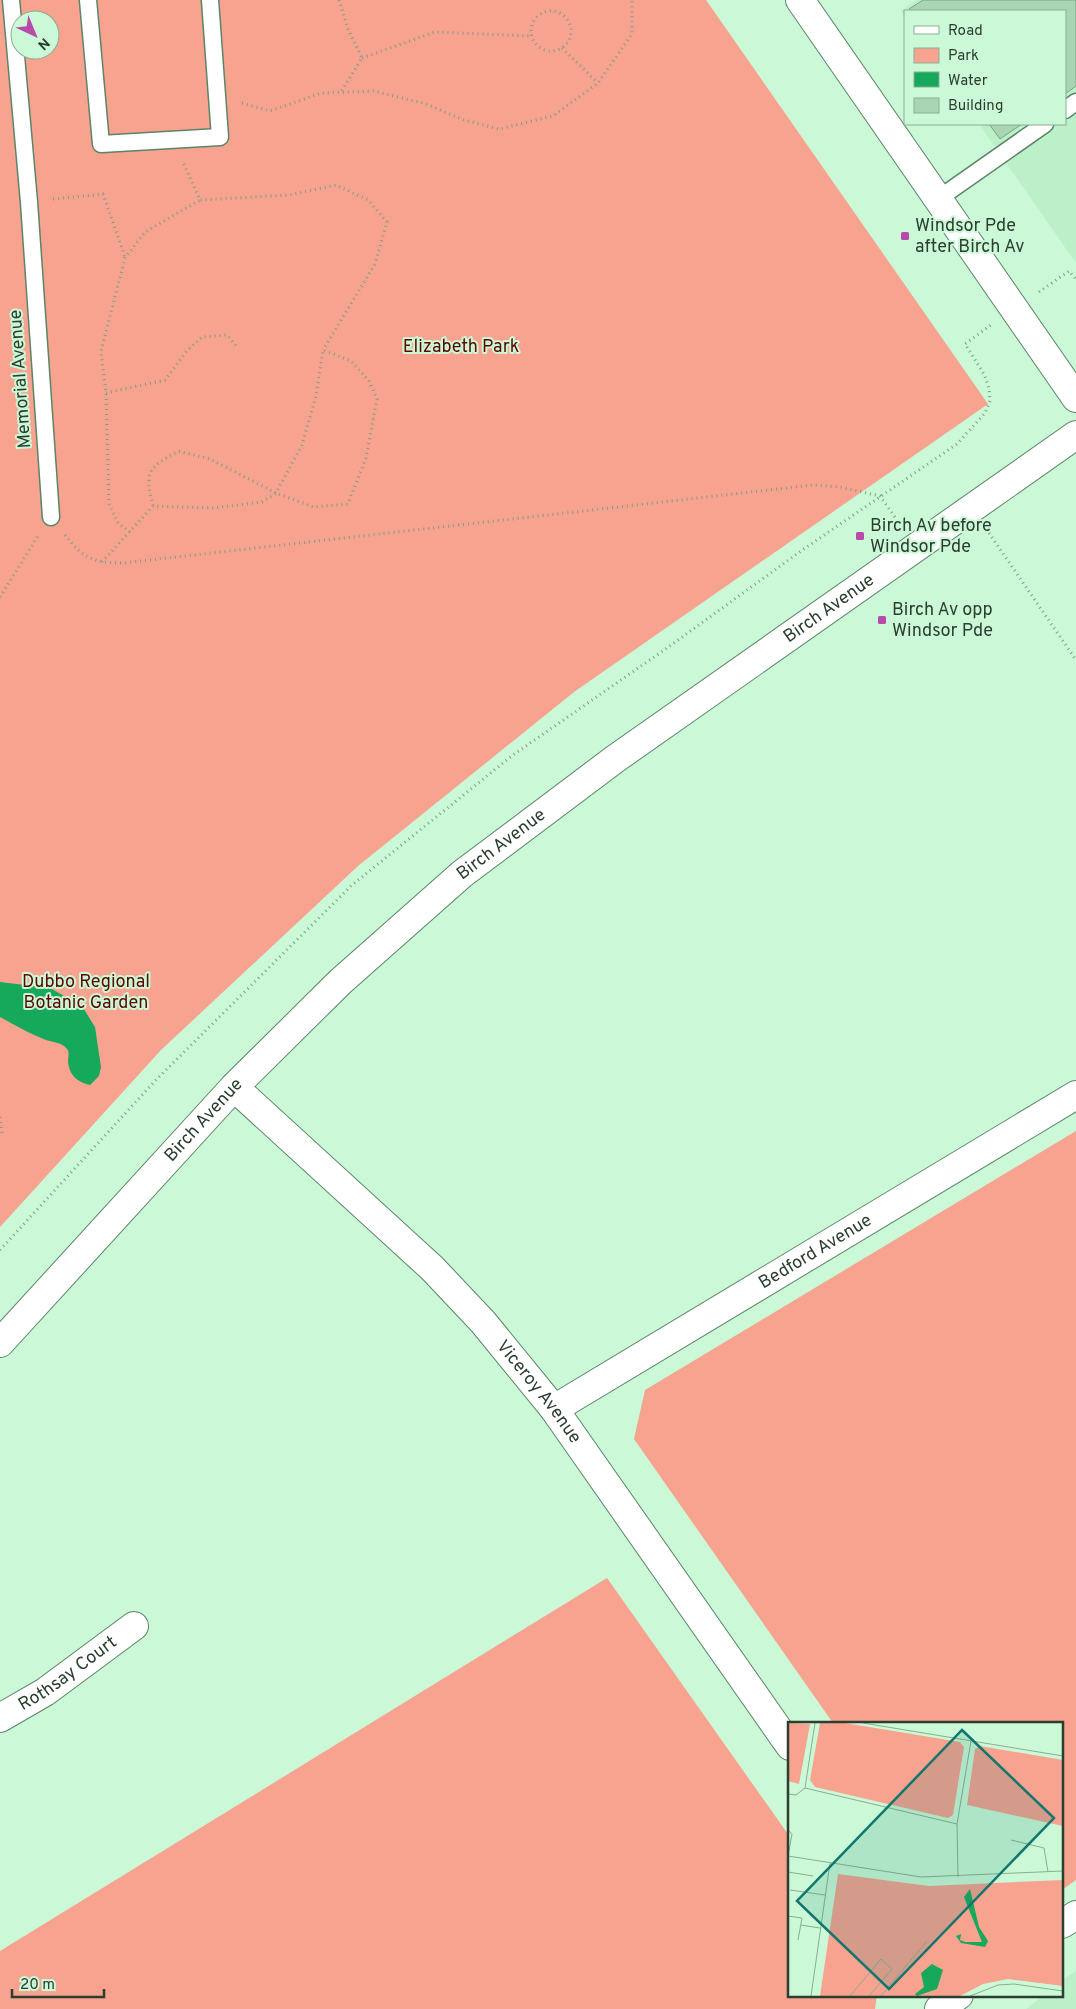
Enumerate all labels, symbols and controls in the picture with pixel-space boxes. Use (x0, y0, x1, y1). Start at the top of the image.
north arrow (10, 10, 60, 60)
legend (904, 10, 1066, 125)
text: Road (948, 22, 983, 41)
text: N (33, 34, 53, 53)
text: Park (948, 47, 979, 66)
text: Water (948, 72, 988, 91)
text: Building (948, 97, 1003, 116)
place label: Windsor Pde after Birch Av (915, 215, 1024, 259)
marker: Windsor Pde after Birch Av (899, 230, 911, 242)
street label: Memorial Avenue (5, 309, 37, 449)
park label: Elizabeth Park (403, 336, 519, 359)
place label: Birch Av before Windsor Pde (870, 515, 992, 559)
marker: Birch Av before Windsor Pde (854, 530, 866, 542)
street label: Birch Avenue (779, 569, 879, 648)
place label: Birch Av opp Windsor Pde (892, 599, 993, 643)
marker: Birch Av opp Windsor Pde (876, 614, 888, 626)
street label: Birch Avenue (452, 804, 550, 886)
park label: Dubbo Regional Botanic Garden (22, 971, 150, 1015)
street label: Birch Avenue (160, 1073, 248, 1167)
street label: Bedford Avenue (755, 1209, 876, 1295)
street label: Viceroy Avenue (491, 1336, 586, 1448)
street label: Rothsay Court (14, 1631, 122, 1716)
inset map (788, 1722, 1064, 1996)
scale bar (12, 1966, 105, 1998)
text: 20 m (20, 1976, 55, 1995)

